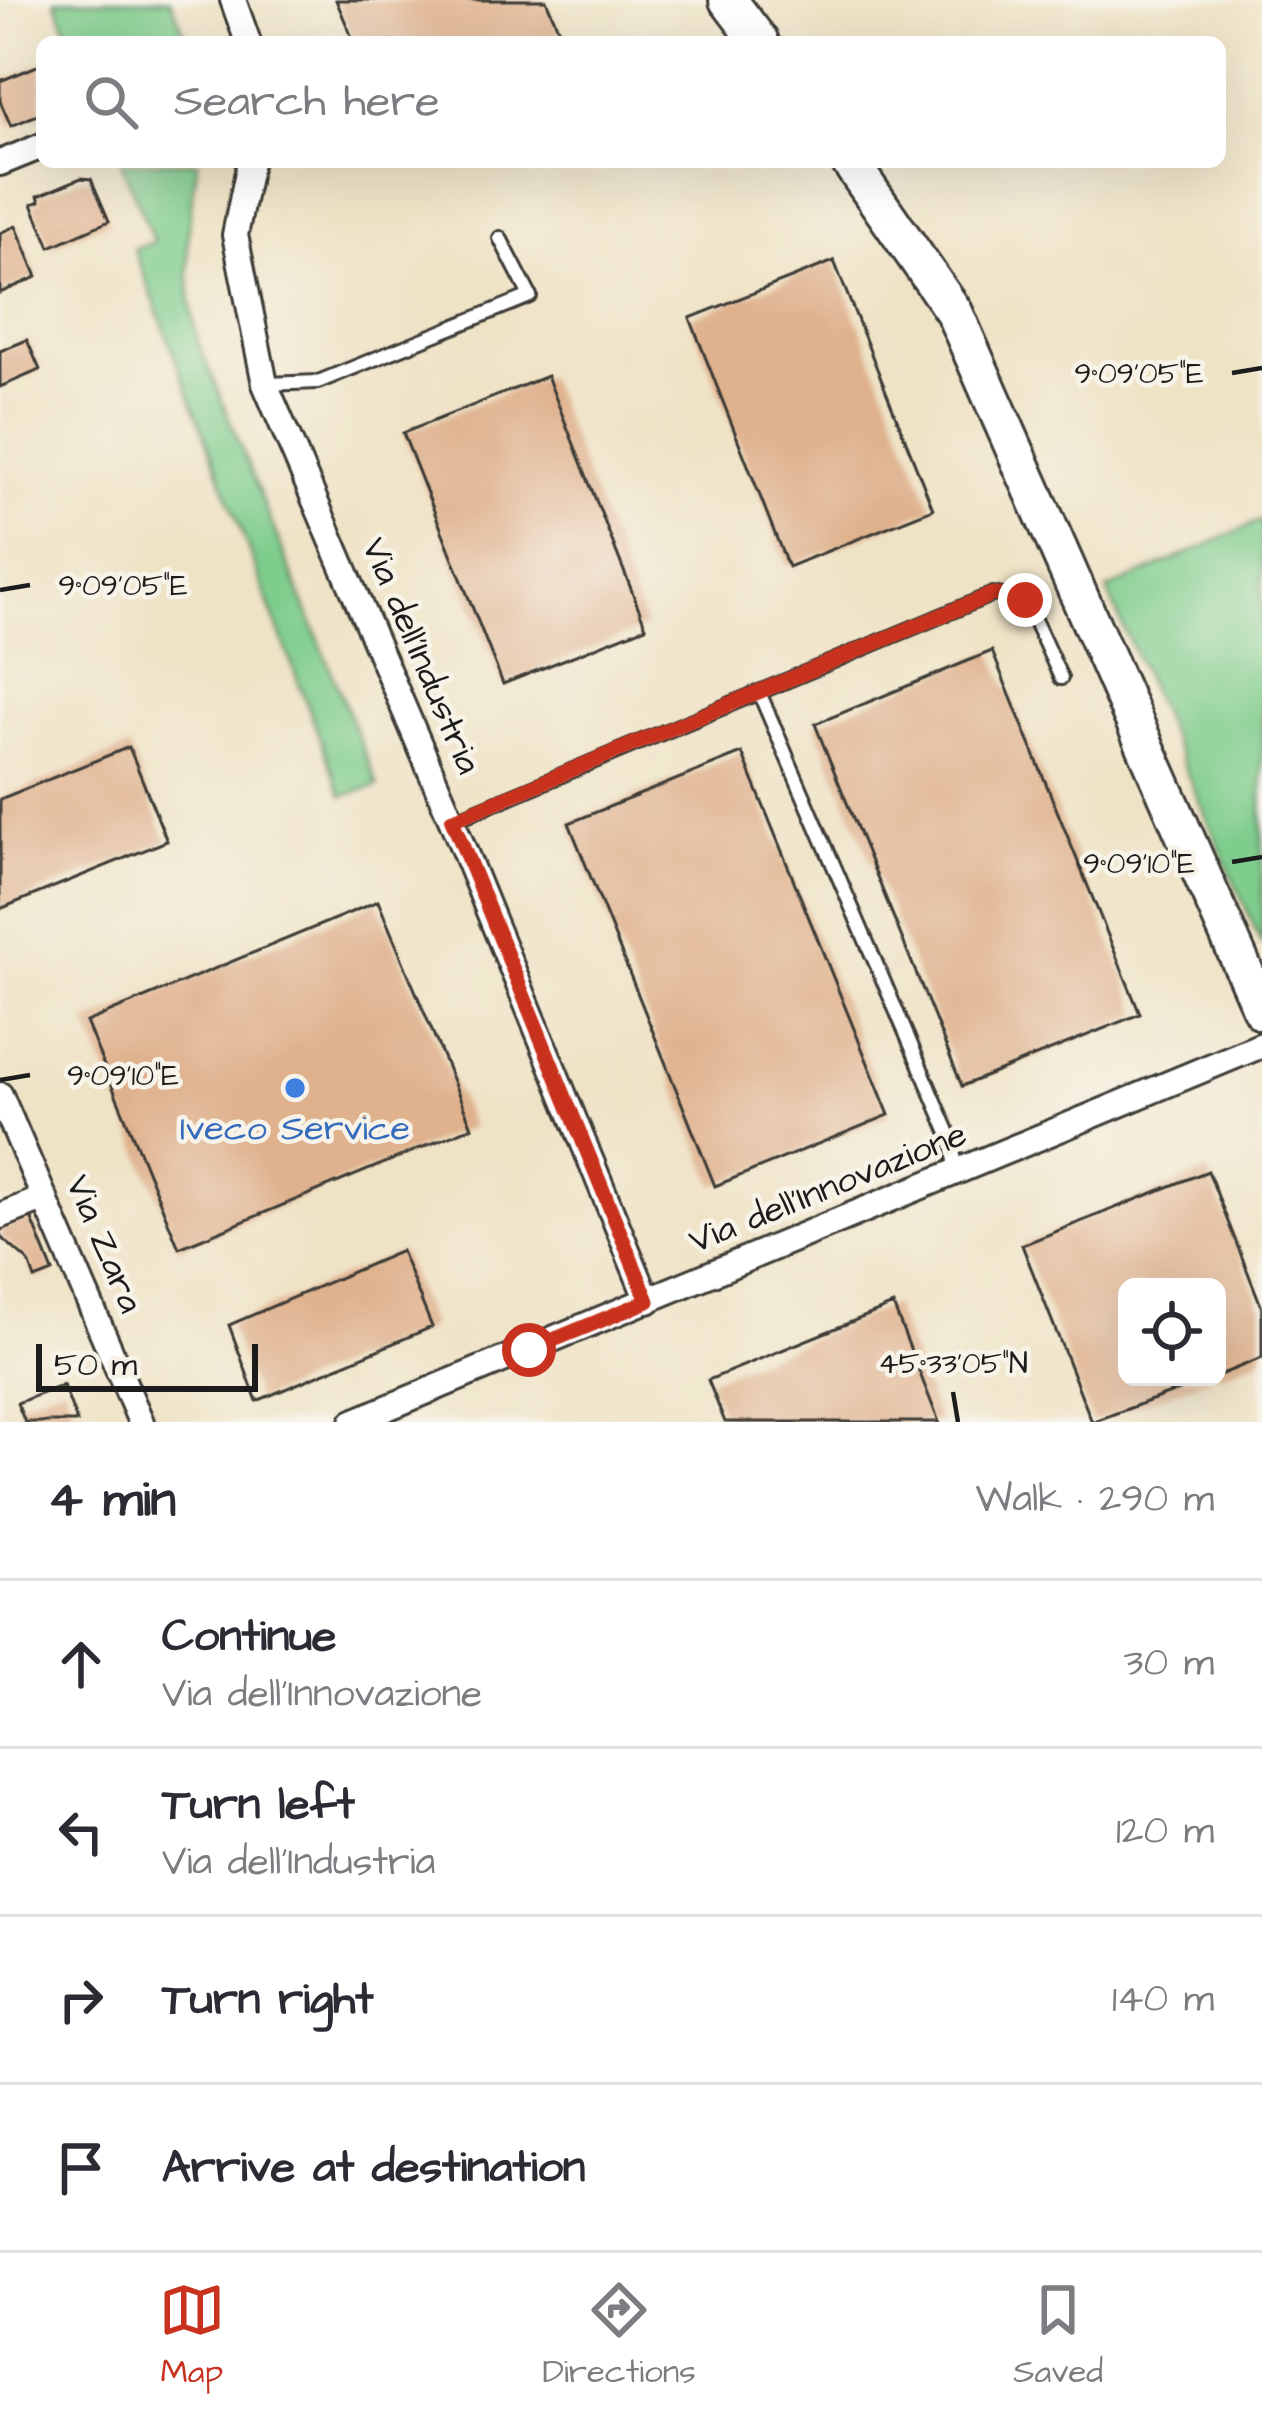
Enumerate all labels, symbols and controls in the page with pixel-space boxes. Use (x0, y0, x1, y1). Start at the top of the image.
search box (36, 36, 1226, 168)
icon: search (78, 69, 144, 135)
text: Search here (174, 71, 440, 133)
text: 9°09'05"E (1074, 353, 1204, 395)
street label: Via dell'Industria (348, 530, 494, 782)
text: 9°09'05"E (58, 565, 188, 607)
route end (998, 573, 1052, 627)
text: 9°09'10"E (1083, 843, 1195, 885)
text: 9°09'10"E (67, 1055, 179, 1097)
marker: Iveco Service (282, 1075, 308, 1101)
place label: Iveco Service (180, 1103, 410, 1154)
street label: Via dell'Innovazione (681, 1109, 975, 1267)
street label: Via Zara (52, 1167, 156, 1321)
map controls (1118, 1278, 1226, 1386)
button: locate (1118, 1278, 1226, 1386)
route start (502, 1323, 556, 1377)
scale bar (36, 1338, 258, 1391)
text: 50 m (54, 1342, 137, 1388)
text: 45°33'05"N (878, 1343, 1028, 1385)
text: 4 min (48, 1465, 176, 1536)
text: Walk · 290 m (976, 1473, 1214, 1527)
text: Continue (162, 1606, 336, 1668)
icon: ahead (48, 1631, 114, 1697)
text: 30 m (1124, 1637, 1214, 1691)
text: Via dell'Innovazione (162, 1668, 482, 1722)
text: Turn left (162, 1774, 355, 1836)
icon: left (48, 1799, 114, 1865)
text: 120 m (1116, 1805, 1214, 1859)
text: Via dell'Industria (162, 1836, 435, 1890)
icon: right (48, 1967, 114, 2033)
text: Turn right (162, 1969, 374, 2031)
text: 140 m (1112, 1973, 1214, 2027)
icon: arrive (48, 2135, 114, 2201)
text: Arrive at destination (162, 2137, 585, 2199)
tab: Map (159, 2277, 225, 2395)
tab: Directions (542, 2277, 696, 2395)
tab: Saved (1013, 2277, 1103, 2395)

